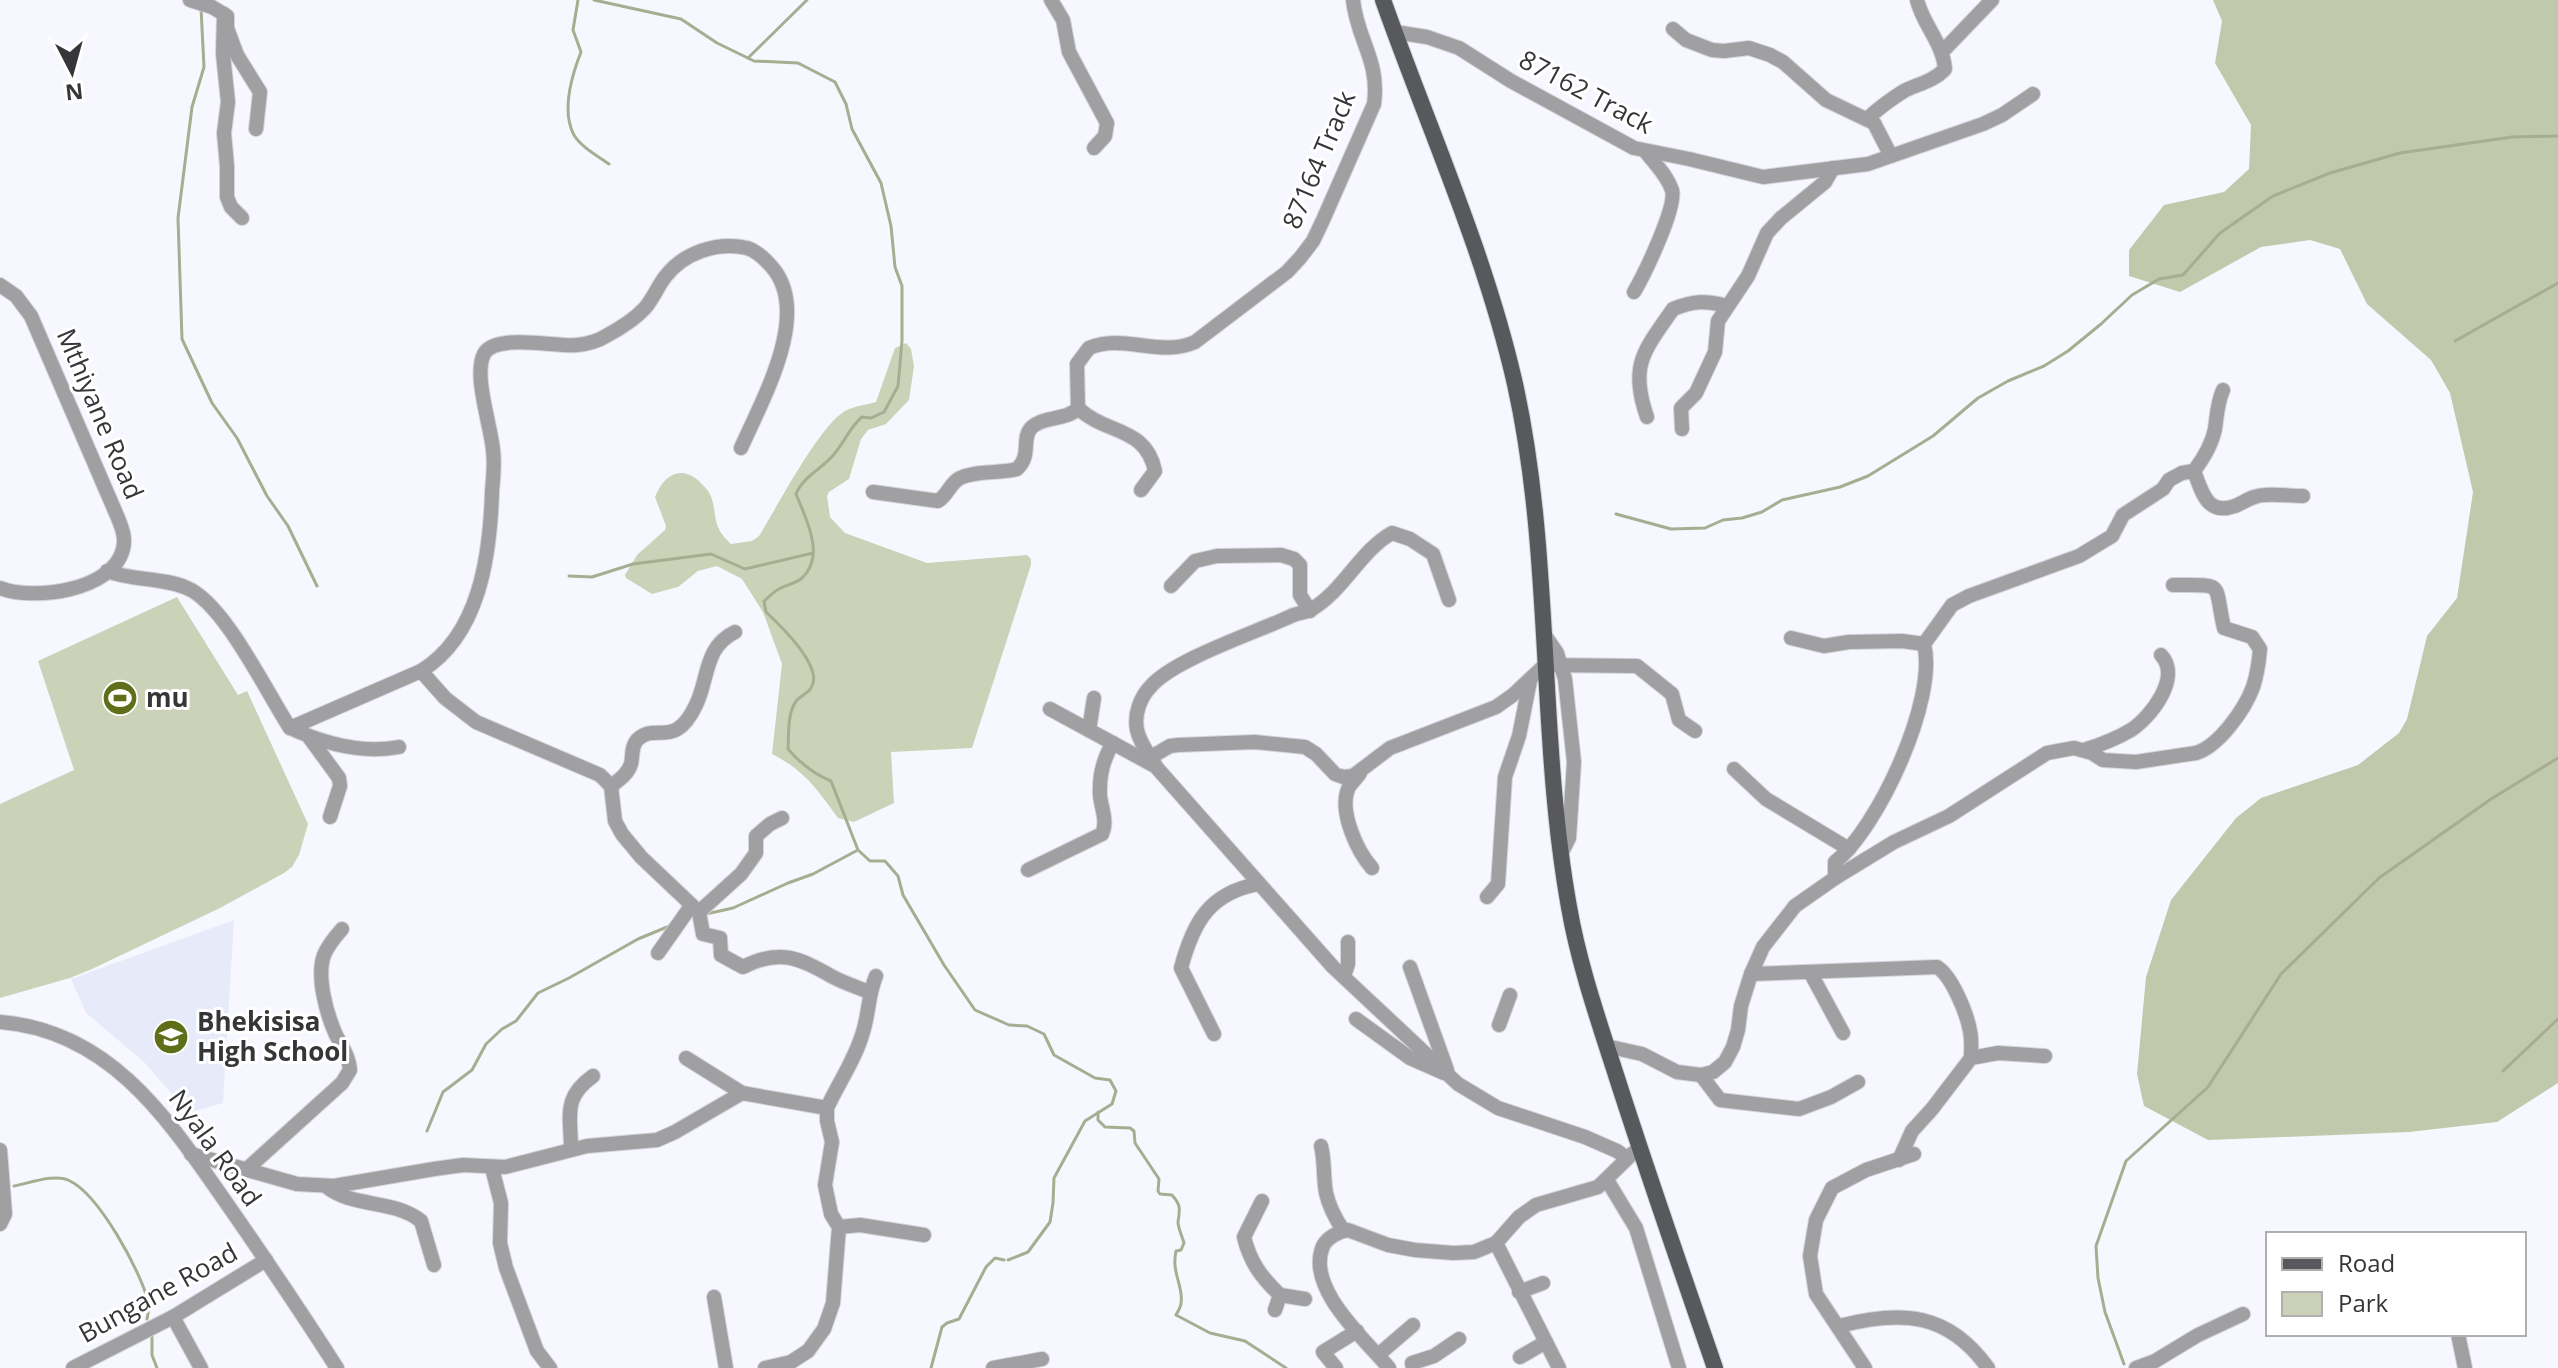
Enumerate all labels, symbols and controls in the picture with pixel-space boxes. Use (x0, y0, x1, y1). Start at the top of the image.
north arrow (32, 32, 112, 112)
street label: 87162 Track (1513, 41, 1660, 142)
text: N (64, 77, 85, 109)
street label: 87164 Track (1273, 85, 1363, 234)
street label: Mthiyane Road (49, 323, 153, 504)
sports icon: mu (101, 679, 139, 717)
place label: mu (146, 679, 189, 715)
place label: Bhekisisa High School (197, 1003, 348, 1069)
school or university icon: Bhekisisa High School (152, 1018, 190, 1056)
street label: Nyala Road (161, 1081, 271, 1213)
legend (2266, 1232, 2526, 1336)
street label: Bungane Road (72, 1234, 243, 1351)
text: Road (2338, 1246, 2395, 1279)
text: Park (2338, 1286, 2389, 1319)

